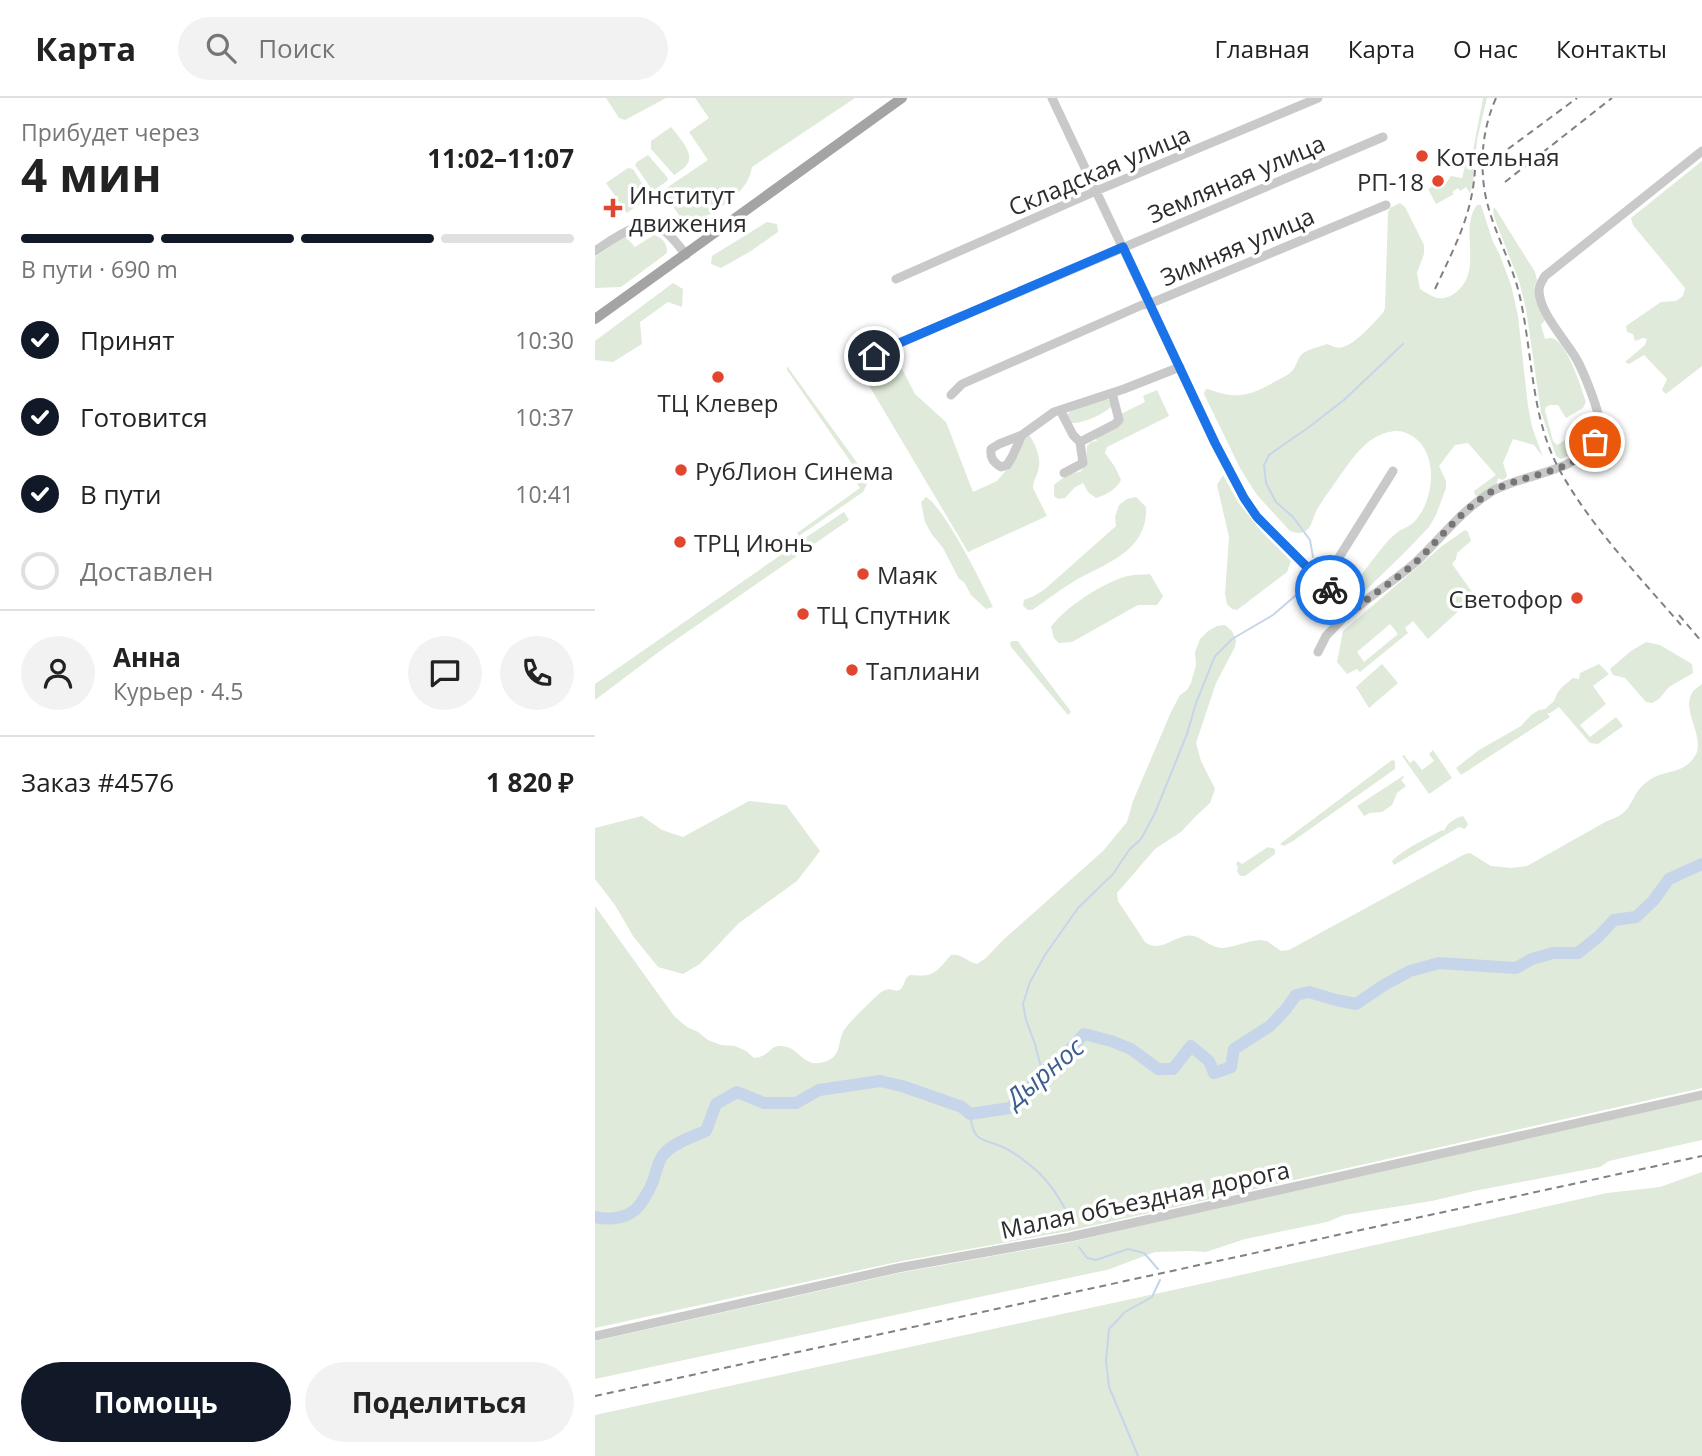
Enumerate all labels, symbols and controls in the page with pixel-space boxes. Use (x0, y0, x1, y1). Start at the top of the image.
search box (178, 17, 668, 80)
text: Карта (35, 26, 136, 71)
icon: search (202, 29, 240, 67)
text: Поиск (258, 30, 335, 66)
text: Главная (1215, 32, 1310, 65)
text: Карта (1348, 32, 1415, 65)
text: О нас (1453, 32, 1518, 65)
text: Контакты (1556, 32, 1667, 65)
text: Прибудет через (21, 116, 200, 148)
street label: Складская улица (1003, 117, 1195, 223)
street label: Земляная улица (1142, 126, 1330, 230)
text: 11:02–11:07 (427, 140, 574, 176)
place label: Котельная (1436, 140, 1560, 173)
text: 4 мин (21, 143, 162, 205)
marker: Котельная (1414, 148, 1430, 164)
place label: РП-18 (1357, 165, 1424, 198)
marker: РП-18 (1430, 173, 1446, 189)
place label: Институт движения (629, 178, 747, 239)
marker: Институт движения (603, 198, 623, 218)
street label: Зимняя улица (1155, 199, 1319, 293)
text: В пути · 690 m (21, 253, 178, 285)
icon: check (21, 321, 59, 359)
text: Принят (80, 322, 174, 358)
text: 10:30 (515, 324, 574, 356)
pin (844, 326, 904, 386)
icon: home (855, 337, 893, 375)
marker: ТЦ Клевер (710, 369, 726, 385)
place label: ТЦ Клевер (658, 386, 778, 419)
icon: check (21, 398, 59, 436)
text: Готовится (80, 399, 208, 435)
text: 10:37 (515, 401, 574, 433)
pin (1565, 412, 1625, 472)
icon: bag (1576, 423, 1614, 461)
place label: РубЛион Синема (695, 454, 894, 487)
marker: РубЛион Синема (673, 462, 689, 478)
icon: check (21, 475, 59, 513)
text: В пути (80, 476, 161, 512)
text: 10:41 (515, 478, 574, 510)
place label: ТРЦ Июнь (694, 526, 813, 559)
marker: ТРЦ Июнь (672, 534, 688, 550)
text: Доставлен (80, 553, 213, 589)
courier (1295, 555, 1365, 625)
place label: Маяк (877, 558, 938, 591)
marker: Маяк (855, 566, 871, 582)
icon: bike (1311, 571, 1349, 609)
place label: Светофор (1449, 582, 1563, 615)
marker: Светофор (1569, 590, 1585, 606)
place label: ТЦ Спутник (817, 598, 951, 631)
marker: ТЦ Спутник (795, 606, 811, 622)
button: person (21, 636, 95, 710)
button: chat (408, 636, 482, 710)
button: phone (500, 636, 574, 710)
text: Анна (113, 639, 181, 675)
place label: Таплиани (866, 654, 980, 687)
marker: Таплиани (844, 662, 860, 678)
text: Курьер · 4.5 (113, 675, 244, 707)
text: Заказ #4576 (21, 764, 174, 800)
text: 1 820 ₽ (486, 764, 574, 800)
water label: Дырнос (995, 1029, 1091, 1117)
street label: Малая объездная дорога (997, 1152, 1293, 1246)
button: Помощь (21, 1362, 291, 1442)
button: Поделиться (305, 1362, 574, 1442)

